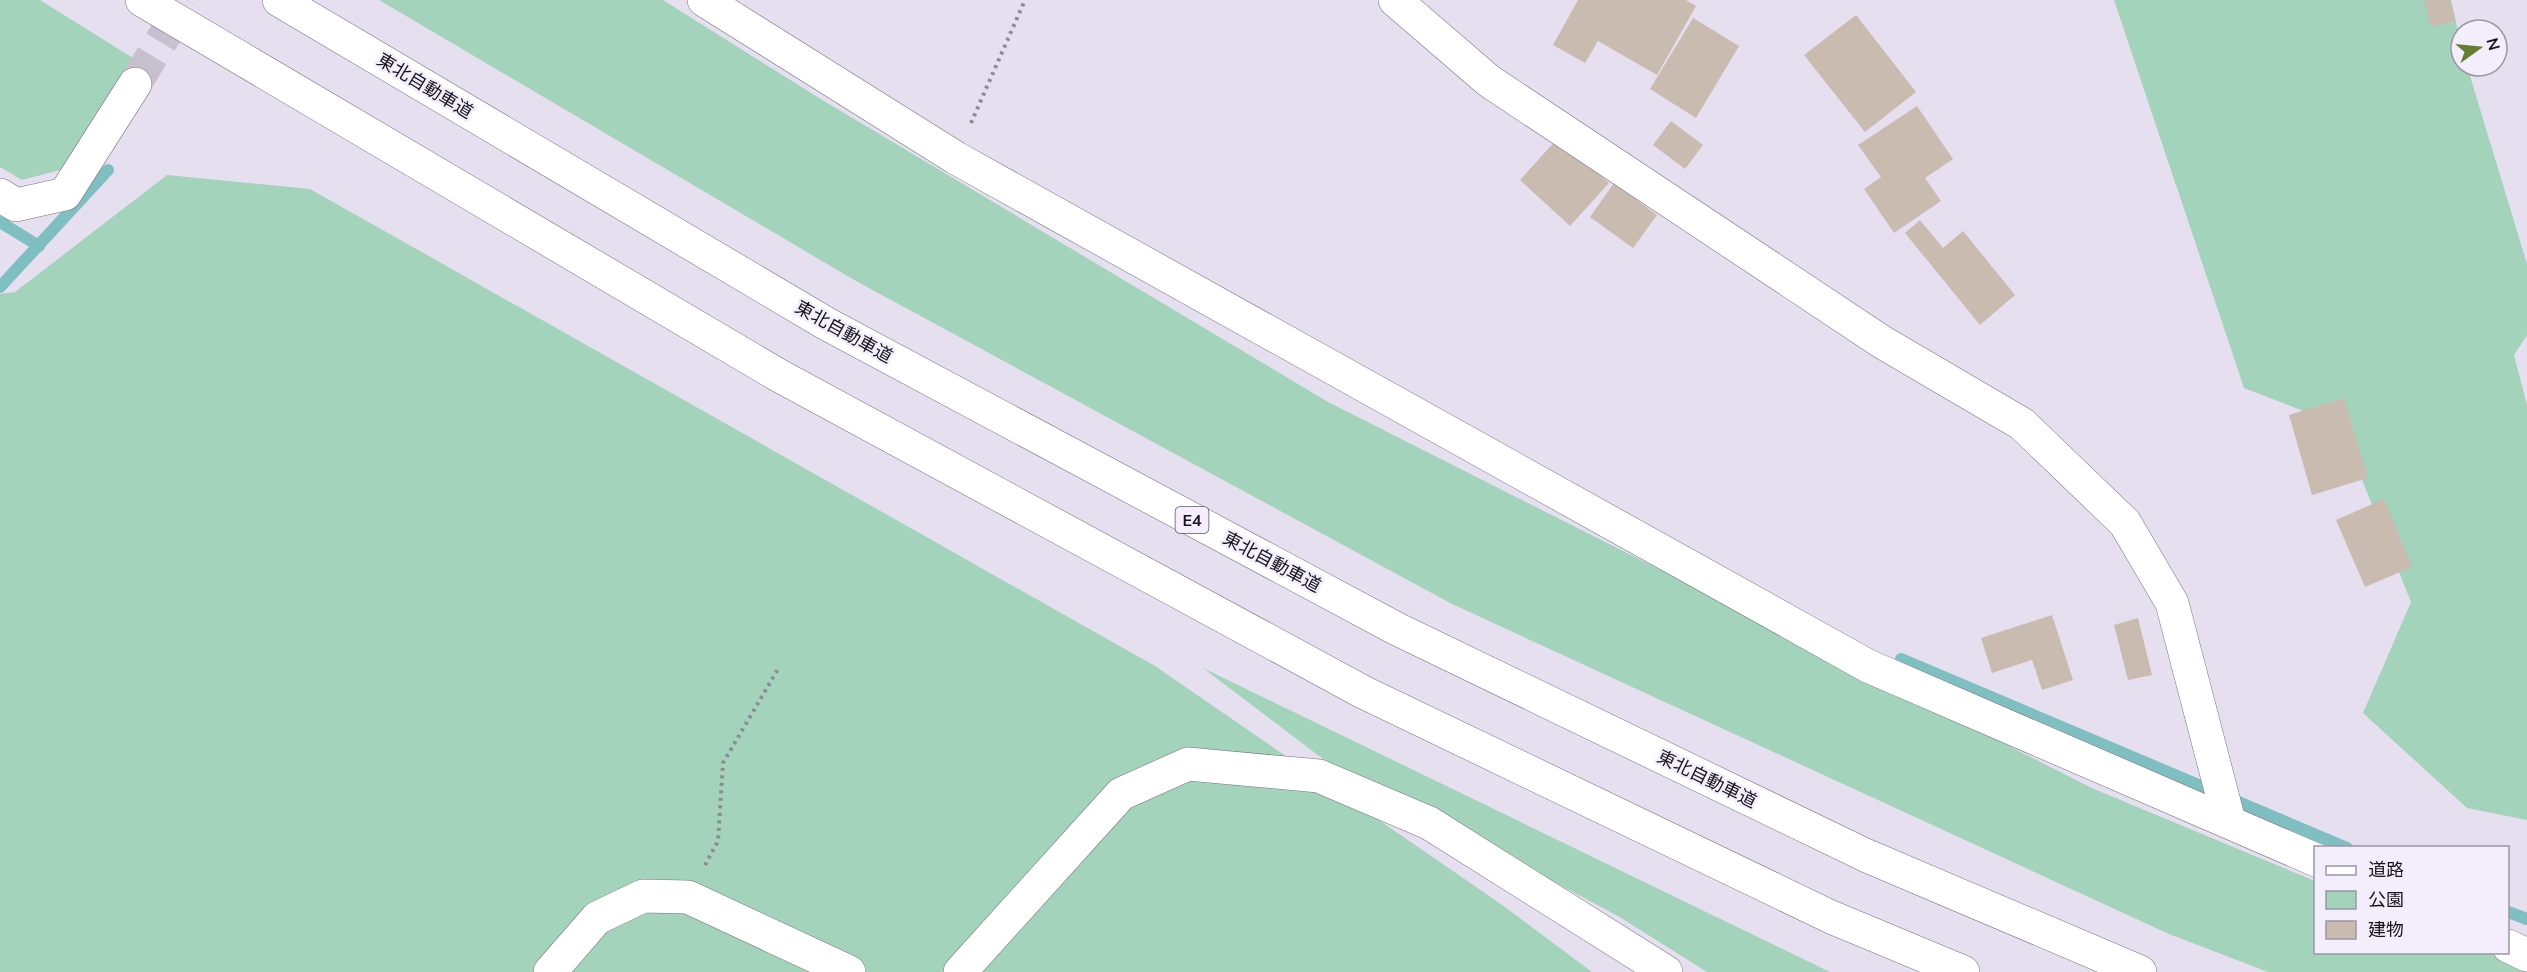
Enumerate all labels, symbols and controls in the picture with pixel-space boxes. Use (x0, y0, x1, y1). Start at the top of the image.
north arrow (2449, 18, 2509, 78)
text: N (2482, 36, 2505, 53)
street label: 東北自動車道 (373, 48, 477, 123)
street label: 東北自動車道 (791, 295, 897, 368)
road number: E4 (1176, 507, 1208, 533)
street label: 東北自動車道 (1219, 526, 1325, 597)
street label: 東北自動車道 (1654, 745, 1761, 813)
legend (2314, 846, 2509, 954)
text: 道路 (2368, 858, 2404, 881)
text: 公園 (2368, 888, 2404, 911)
text: 建物 (2368, 918, 2404, 941)

